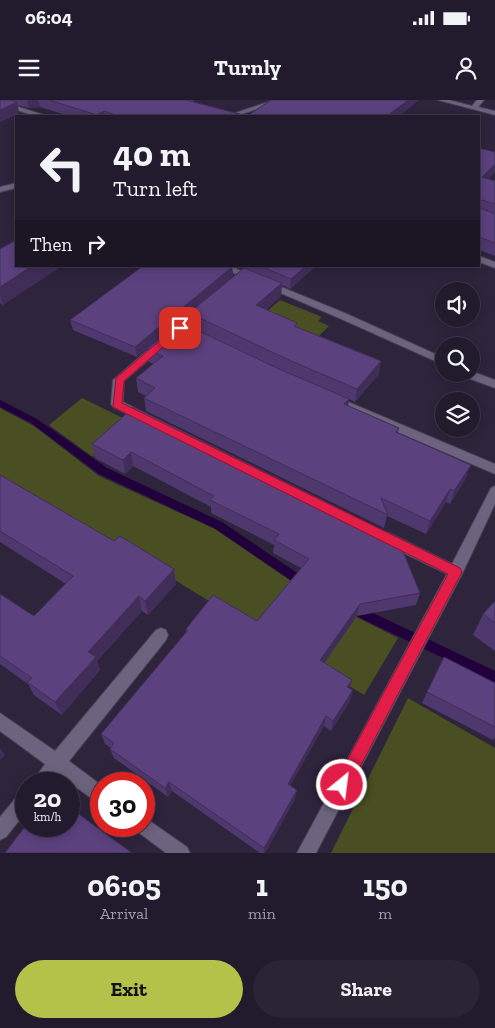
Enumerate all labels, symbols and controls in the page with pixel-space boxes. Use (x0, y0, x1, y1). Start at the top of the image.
text: 06:04 (25, 6, 73, 29)
icon: menu (15, 54, 43, 82)
text: Turnly (214, 54, 281, 81)
icon: person (452, 54, 480, 82)
text: 40 m (113, 133, 190, 175)
icon: left (30, 135, 95, 200)
text: Turn left (113, 175, 197, 202)
icon: right (82, 230, 110, 258)
text: Then (30, 233, 72, 256)
map controls (435, 282, 480, 437)
button: sound (435, 282, 480, 327)
pin (159, 307, 201, 349)
icon: arrive (166, 314, 194, 342)
button: search (435, 337, 480, 382)
button: layers (435, 392, 480, 437)
position arrow (315, 758, 367, 810)
speed limit sign: 30 (90, 772, 155, 837)
text: 20 (34, 783, 61, 813)
text: km/h (34, 810, 61, 824)
text: 06:05 (87, 868, 161, 904)
text: 1 (256, 868, 268, 904)
text: 150 (363, 868, 408, 904)
text: Arrival (100, 904, 148, 923)
text: min (248, 904, 276, 923)
text: m (378, 904, 392, 923)
button: Exit (15, 960, 243, 1018)
button: Share (253, 960, 480, 1018)

